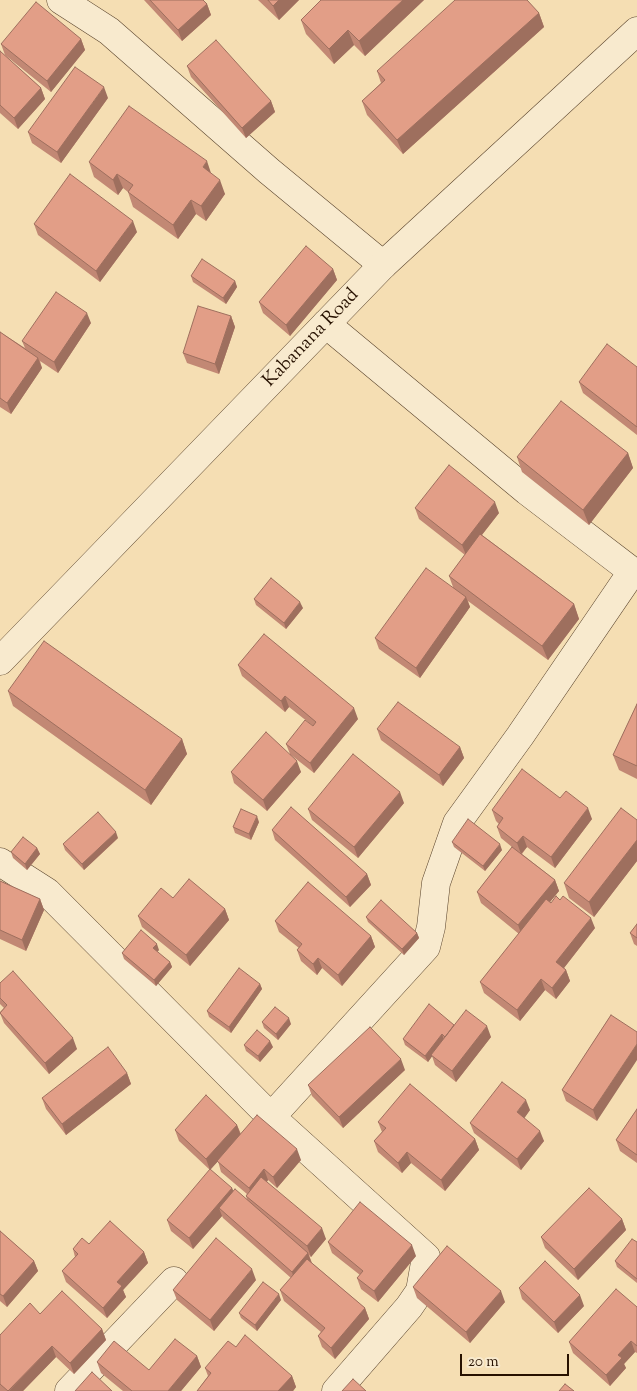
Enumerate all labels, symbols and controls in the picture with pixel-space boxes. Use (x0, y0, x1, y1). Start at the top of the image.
street label: Kabanana Road (259, 285, 365, 393)
scale bar (462, 1344, 571, 1376)
text: 20 m (468, 1352, 499, 1373)

